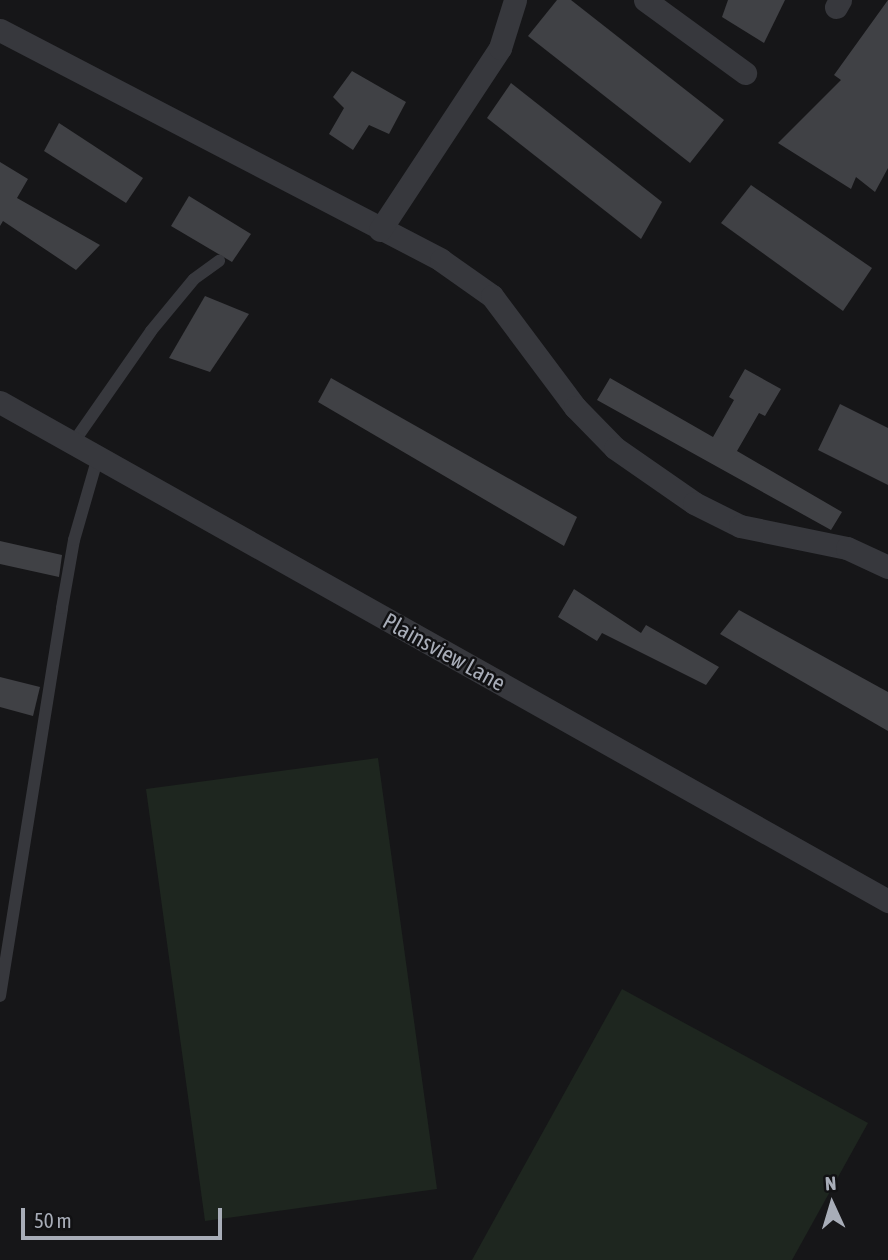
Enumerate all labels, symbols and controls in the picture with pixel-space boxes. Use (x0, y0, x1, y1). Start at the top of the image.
street label: Plainsview Lane (378, 607, 510, 697)
north arrow (797, 1169, 867, 1239)
text: N (824, 1172, 837, 1194)
scale bar (24, 1194, 226, 1238)
text: 50 m (34, 1208, 72, 1232)

